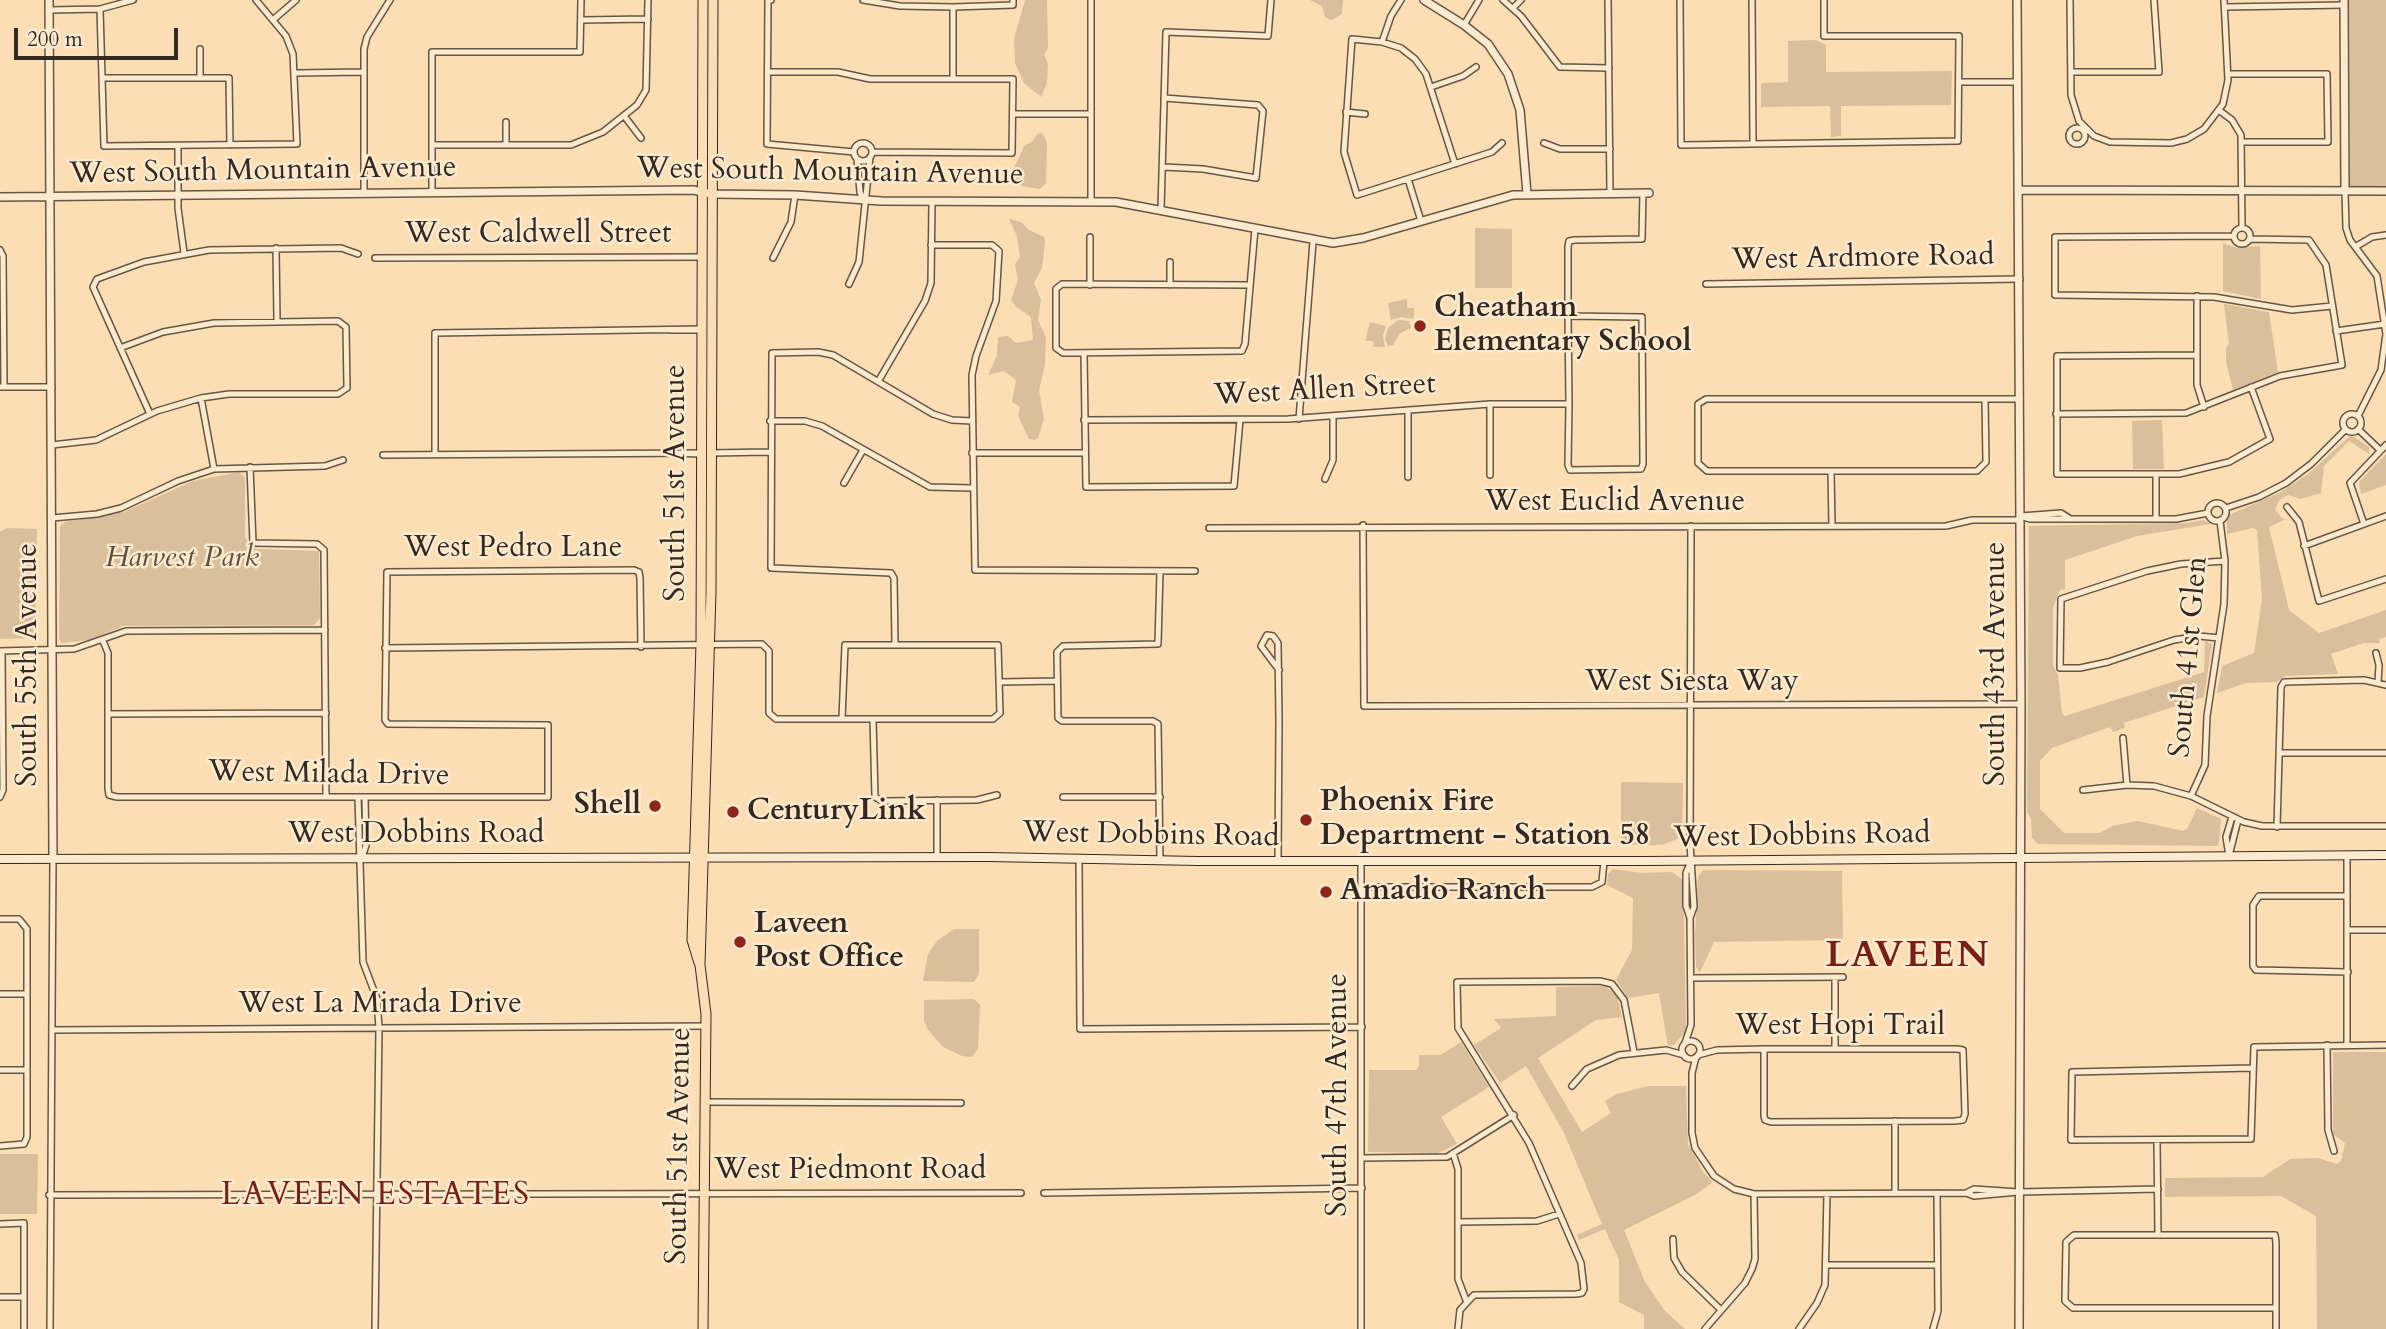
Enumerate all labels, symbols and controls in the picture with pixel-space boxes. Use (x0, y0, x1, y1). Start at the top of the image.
scale bar (18, 14, 182, 58)
text: 200 m (27, 25, 83, 54)
street label: West South Mountain Avenue (69, 151, 457, 193)
street label: West South Mountain Avenue (636, 152, 1024, 194)
street label: West Caldwell Street (405, 217, 671, 253)
street label: West Ardmore Road (1731, 239, 1995, 279)
place label: Cheatham Elementary School (1434, 291, 1691, 362)
marker: Cheatham Elementary School (1412, 318, 1428, 334)
street label: South 51st Avenue (659, 364, 695, 602)
street label: West Allen Street (1213, 367, 1437, 415)
street label: West Euclid Avenue (1485, 485, 1745, 521)
street label: West Pedro Lane (404, 531, 622, 567)
park label: Harvest Park (105, 541, 259, 577)
street label: South 43rd Avenue (1979, 542, 2015, 786)
street label: South 55th Avenue (11, 543, 47, 787)
street label: South 41st Glen (2163, 555, 2217, 759)
street label: West Siesta Way (1585, 665, 1799, 701)
street label: West Milada Drive (208, 755, 450, 795)
place label: Phoenix Fire Department - Station 58 (1320, 785, 1650, 856)
place label: Shell (574, 788, 641, 824)
place label: CenturyLink (747, 794, 926, 830)
marker: Shell (647, 798, 663, 814)
marker: CenturyLink (725, 804, 741, 820)
marker: Phoenix Fire Department - Station 58 (1298, 812, 1314, 828)
street label: West Dobbins Road (1022, 816, 1280, 856)
street label: West Dobbins Road (288, 817, 544, 853)
street label: West Dobbins Road (1673, 817, 1931, 857)
place label: Amadio Ranch (1340, 874, 1546, 910)
marker: Amadio Ranch (1318, 884, 1334, 900)
place label: Laveen Post Office (754, 907, 904, 978)
marker: Laveen Post Office (732, 934, 748, 950)
district label: LAVEEN (1826, 935, 1990, 979)
street label: South 47th Avenue (1321, 973, 1357, 1217)
street label: West La Mirada Drive (238, 987, 522, 1023)
street label: West Hopi Trail (1735, 1009, 1945, 1045)
street label: South 51st Avenue (660, 1027, 700, 1265)
street label: West Piedmont Road (714, 1153, 986, 1189)
district label: LAVEEN ESTATES (223, 1178, 529, 1216)

